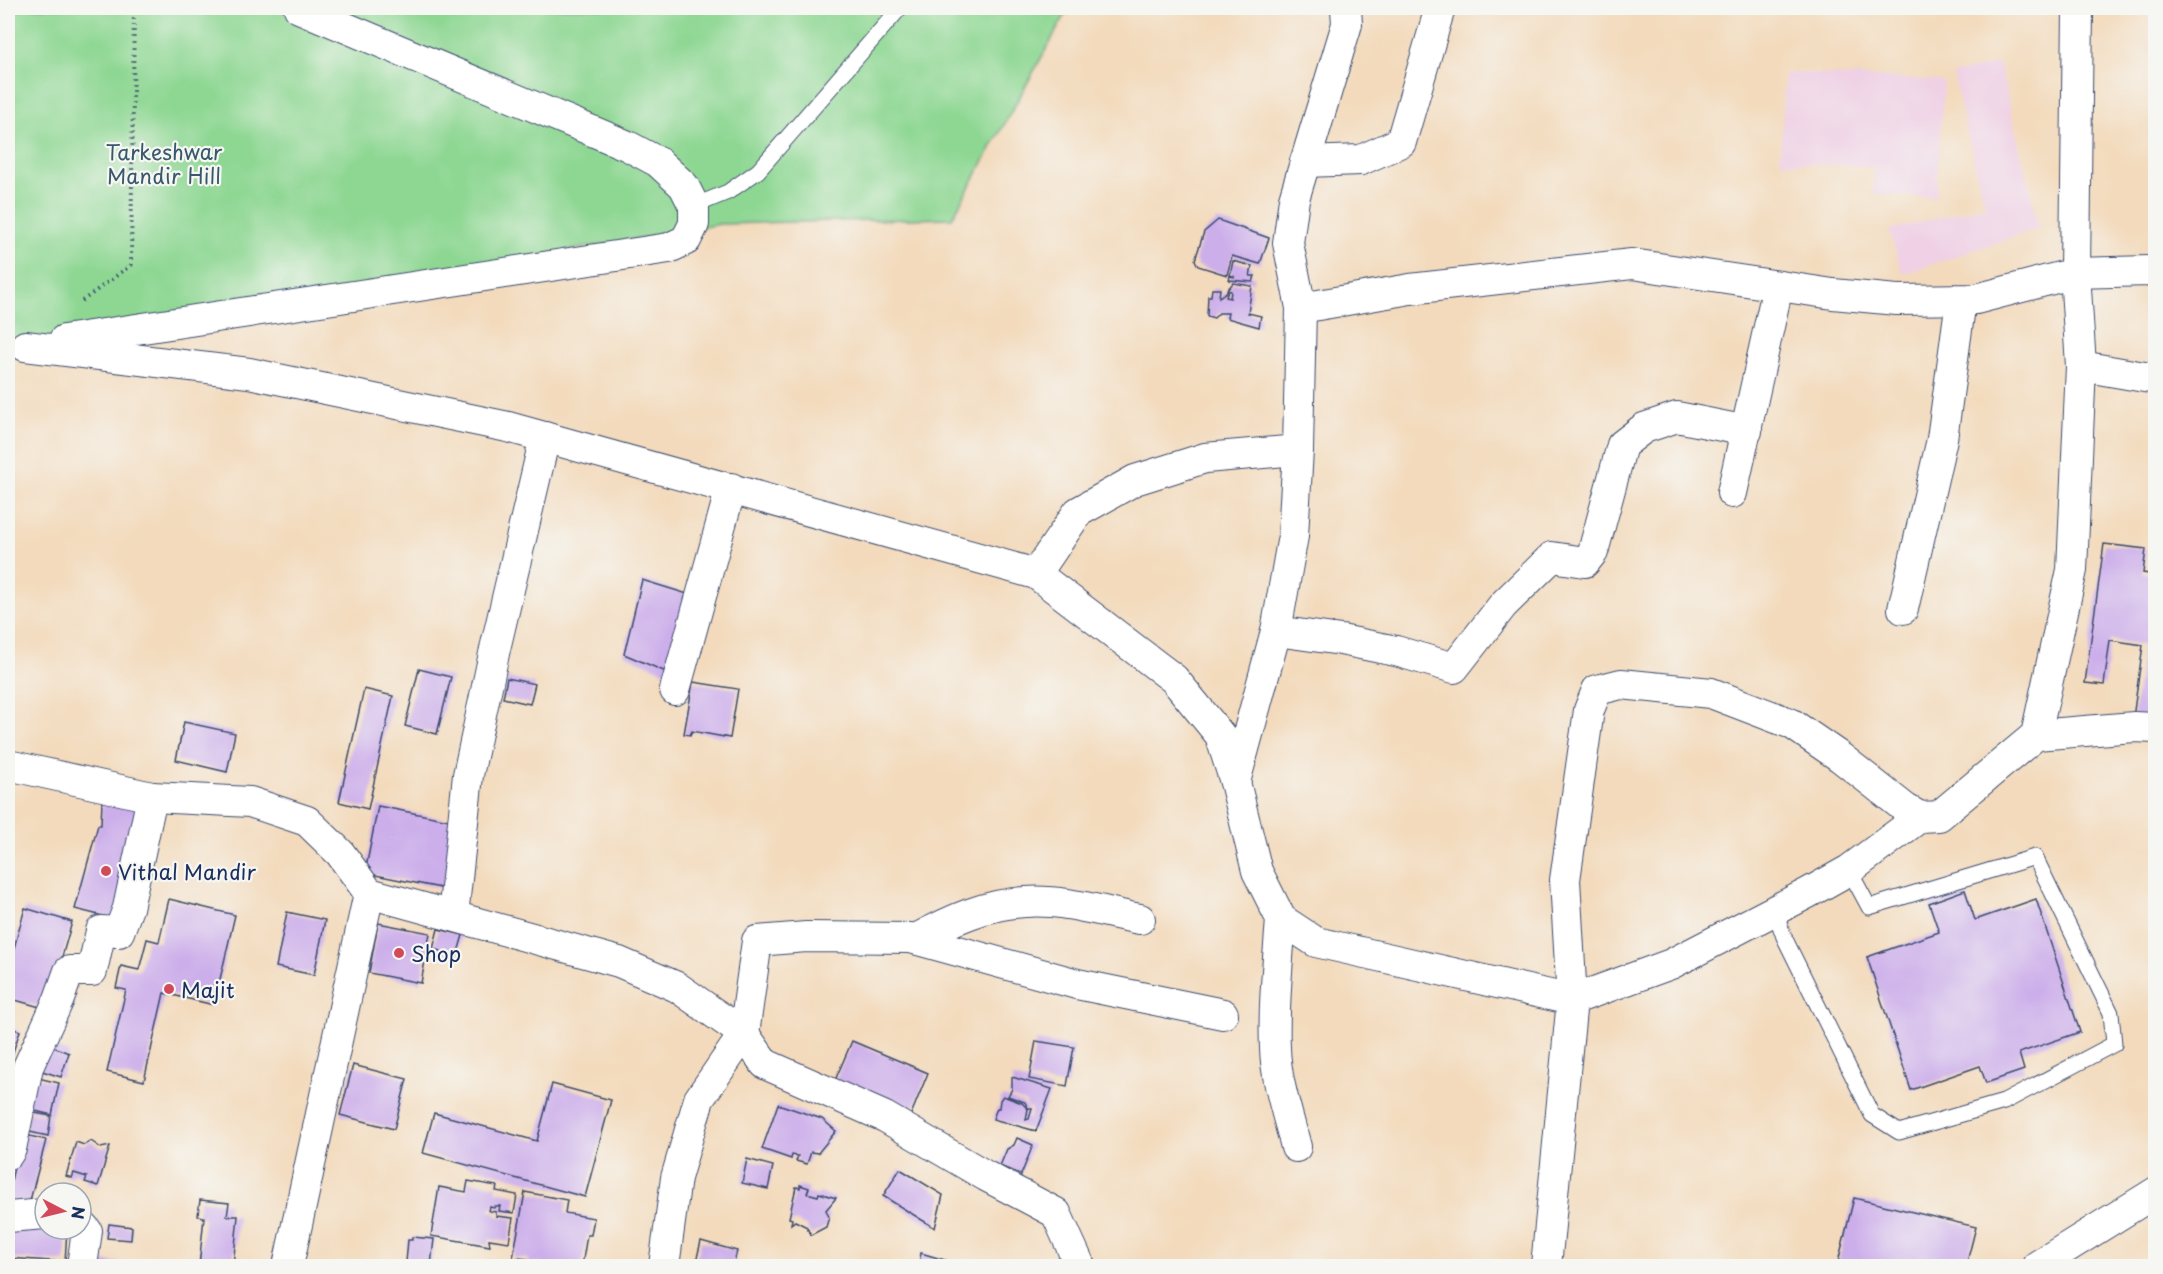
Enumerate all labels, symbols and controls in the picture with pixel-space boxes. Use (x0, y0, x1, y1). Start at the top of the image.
park label: Tarkeshwar Mandir Hill (106, 135, 223, 191)
place label: Vithal Mandir (118, 855, 256, 887)
marker: Vithal Mandir (99, 864, 113, 878)
place label: Shop (411, 937, 461, 969)
marker: Shop (392, 946, 406, 960)
place label: Majit (181, 973, 235, 1005)
marker: Majit (162, 982, 176, 996)
north arrow (33, 1181, 93, 1241)
text: N (66, 1205, 92, 1221)

